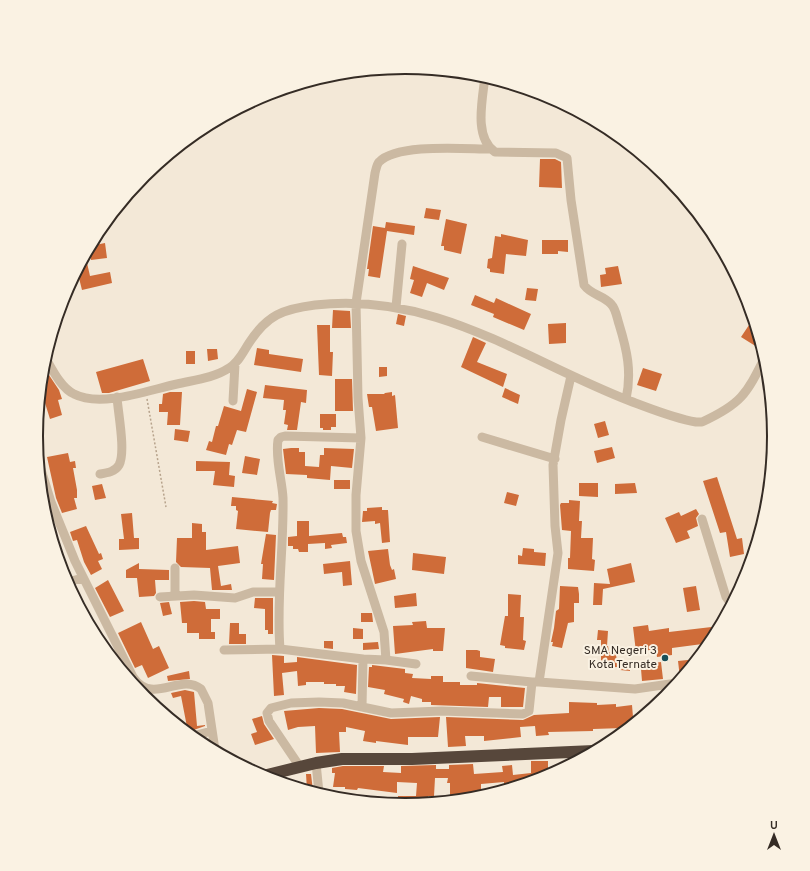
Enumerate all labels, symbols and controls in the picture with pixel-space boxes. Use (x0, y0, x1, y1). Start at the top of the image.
place label: SMA Negeri 3 Kota Ternate (584, 643, 657, 673)
marker: SMA Negeri 3 Kota Ternate (660, 653, 670, 663)
north arrow (754, 815, 794, 855)
text: U (770, 819, 778, 833)

